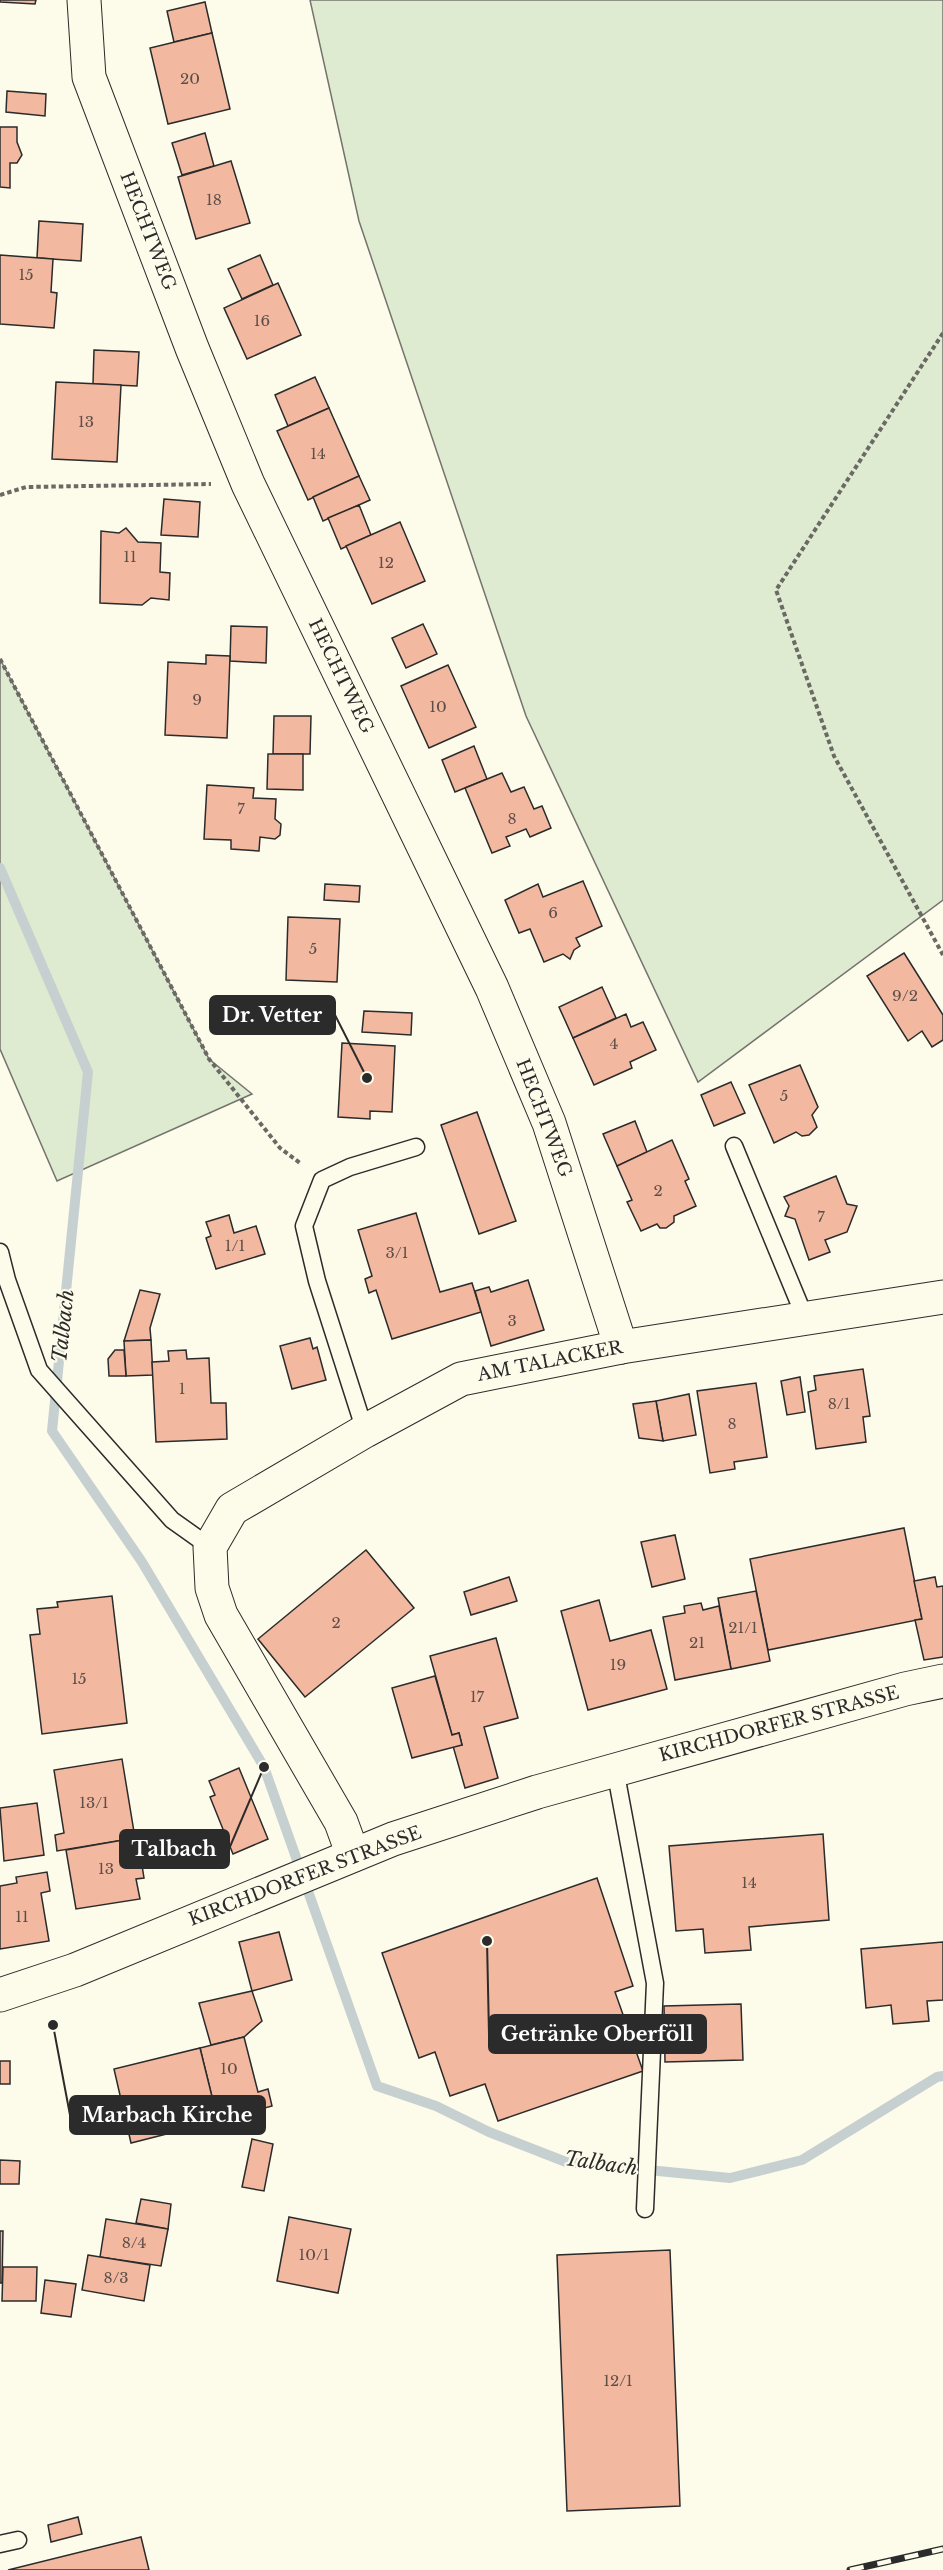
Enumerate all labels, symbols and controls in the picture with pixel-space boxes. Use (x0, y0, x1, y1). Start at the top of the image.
house number: 20 (180, 69, 200, 88)
street label: HECHTWEG (115, 169, 181, 294)
house number: 18 (206, 190, 222, 209)
house number: 15 (18, 265, 34, 284)
house number: 16 (254, 311, 270, 330)
house number: 13 (78, 412, 94, 431)
house number: 14 (310, 444, 326, 463)
house number: 11 (123, 547, 137, 566)
house number: 12 (378, 553, 394, 572)
street label: HECHTWEG (304, 615, 378, 737)
house number: 9 (192, 690, 202, 709)
house number: 10 (429, 697, 447, 716)
house number: 7 (237, 799, 245, 818)
house number: 8 (507, 809, 517, 828)
house number: 6 (548, 903, 558, 922)
house number: 5 (309, 939, 317, 958)
house number: 9/2 (892, 986, 918, 1005)
callout: Dr. Vetter (210, 996, 335, 1034)
text: Dr. Vetter (222, 1003, 322, 1027)
house number: 4 (610, 1034, 618, 1053)
street label: HECHTWEG (511, 1056, 577, 1181)
house number: 5 (780, 1086, 788, 1105)
house number: 2 (653, 1181, 663, 1200)
house number: 7 (817, 1207, 825, 1226)
house number: 1/1 (225, 1236, 245, 1255)
house number: 3/1 (386, 1243, 408, 1262)
water label: Talbach (47, 1288, 79, 1364)
house number: 3 (507, 1311, 517, 1330)
street label: AM TALACKER (475, 1336, 625, 1386)
house number: 1 (179, 1379, 185, 1398)
house number: 8/1 (828, 1394, 850, 1413)
house number: 8 (727, 1414, 737, 1433)
house number: 2 (331, 1613, 341, 1632)
house number: 21/1 (728, 1618, 758, 1637)
house number: 21 (689, 1633, 705, 1652)
house number: 19 (610, 1655, 626, 1674)
house number: 15 (71, 1669, 87, 1688)
street label: KIRCHDORFER STRASSE (657, 1681, 901, 1767)
house number: 17 (470, 1687, 485, 1706)
house number: 13/1 (79, 1793, 109, 1812)
street label: KIRCHDORFER STRASSE (185, 1821, 425, 1931)
callout: Talbach (120, 1830, 229, 1868)
text: Talbach (132, 1837, 217, 1861)
house number: 13 (98, 1859, 114, 1878)
house number: 14 (741, 1873, 757, 1892)
house number: 11 (15, 1907, 29, 1926)
callout: Getränke Oberföll (489, 2015, 706, 2053)
text: Getränke Oberföll (501, 2022, 693, 2046)
house number: 10 (220, 2059, 238, 2078)
callout: Marbach Kirche (70, 2096, 265, 2134)
text: Marbach Kirche (82, 2103, 252, 2127)
water label: Talbach (563, 2146, 639, 2180)
house number: 8/4 (122, 2233, 146, 2252)
house number: 10/1 (299, 2245, 330, 2264)
house number: 8/3 (103, 2268, 129, 2287)
house number: 12/1 (603, 2371, 633, 2390)

